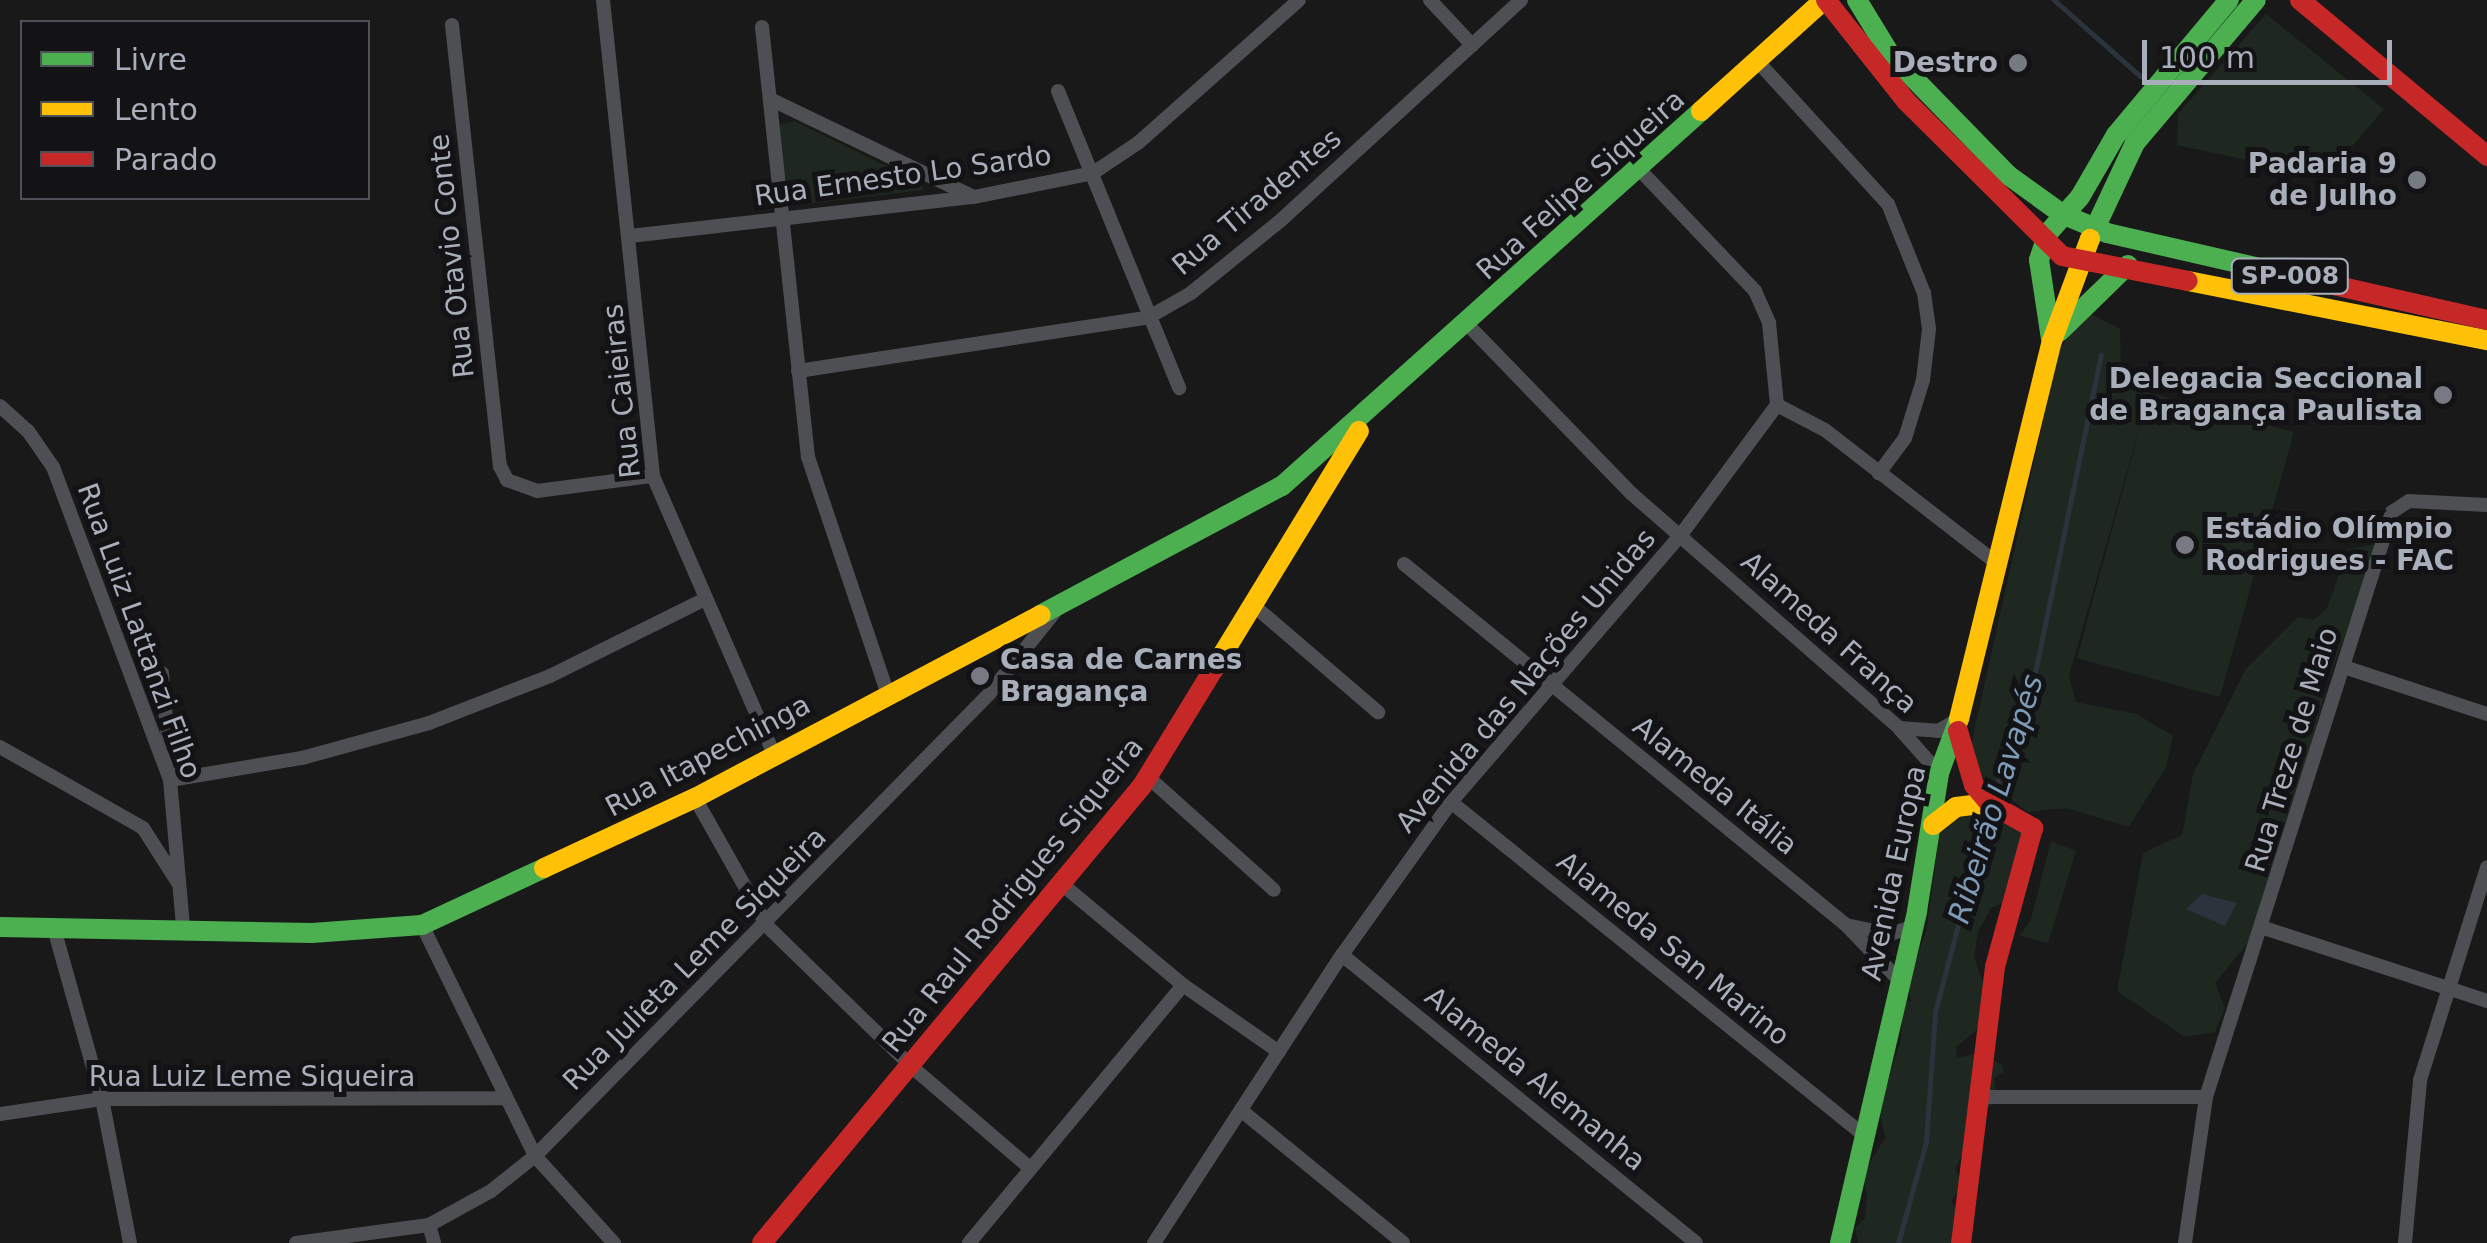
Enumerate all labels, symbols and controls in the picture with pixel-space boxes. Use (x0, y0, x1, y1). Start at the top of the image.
legend (20, 20, 370, 200)
scale bar (2147, 20, 2397, 82)
text: 100 m (2159, 40, 2255, 75)
text: Livre (114, 42, 187, 77)
place label: Destro (1893, 46, 1998, 80)
marker: Destro (2007, 52, 2029, 74)
street label: Rua Felipe Siqueira (1470, 83, 1692, 287)
text: Lento (114, 92, 198, 127)
street label: Rua Tiradentes (1166, 122, 1348, 282)
street label: Rua Otavio Conte (422, 132, 482, 380)
street label: Rua Ernesto Lo Sardo (752, 139, 1054, 213)
text: Parado (114, 142, 217, 177)
place label: Padaria 9 de Julho (2248, 147, 2397, 213)
marker: Padaria 9 de Julho (2406, 169, 2428, 191)
road number: SP-008 (2230, 256, 2350, 296)
street label: Rua Caieiras (596, 302, 648, 480)
place label: Delegacia Seccional de Bragança Paulista (2089, 362, 2423, 428)
marker: Delegacia Seccional de Bragança Paulista (2432, 384, 2454, 406)
street label: Rua Luiz Lattanzi Filho (70, 479, 208, 783)
place label: Estádio Olímpio Rodrigues - FAC (2205, 512, 2454, 578)
street label: Avenida das Nações Unidas (1389, 522, 1663, 840)
marker: Estádio Olímpio Rodrigues - FAC (2174, 534, 2196, 556)
street label: Alameda França (1734, 545, 1924, 721)
street label: Rua Treze de Maio (2239, 624, 2345, 876)
place label: Casa de Carnes Bragança (1000, 643, 1242, 709)
marker: Casa de Carnes Bragança (969, 665, 991, 687)
water label: Ribeirão Lavapés (1941, 670, 2051, 928)
street label: Rua Itapechinga (600, 688, 816, 824)
street label: Alameda Itália (1626, 710, 1804, 862)
street label: Rua Raul Rodrigues Siqueira (875, 731, 1151, 1059)
street label: Avenida Europa (1855, 762, 1933, 984)
street label: Rua Julieta Leme Siqueira (556, 820, 834, 1098)
street label: Alameda San Marino (1550, 845, 1796, 1053)
street label: Alameda Alemanha (1418, 980, 1652, 1178)
street label: Rua Luiz Leme Siqueira (89, 1060, 415, 1094)

